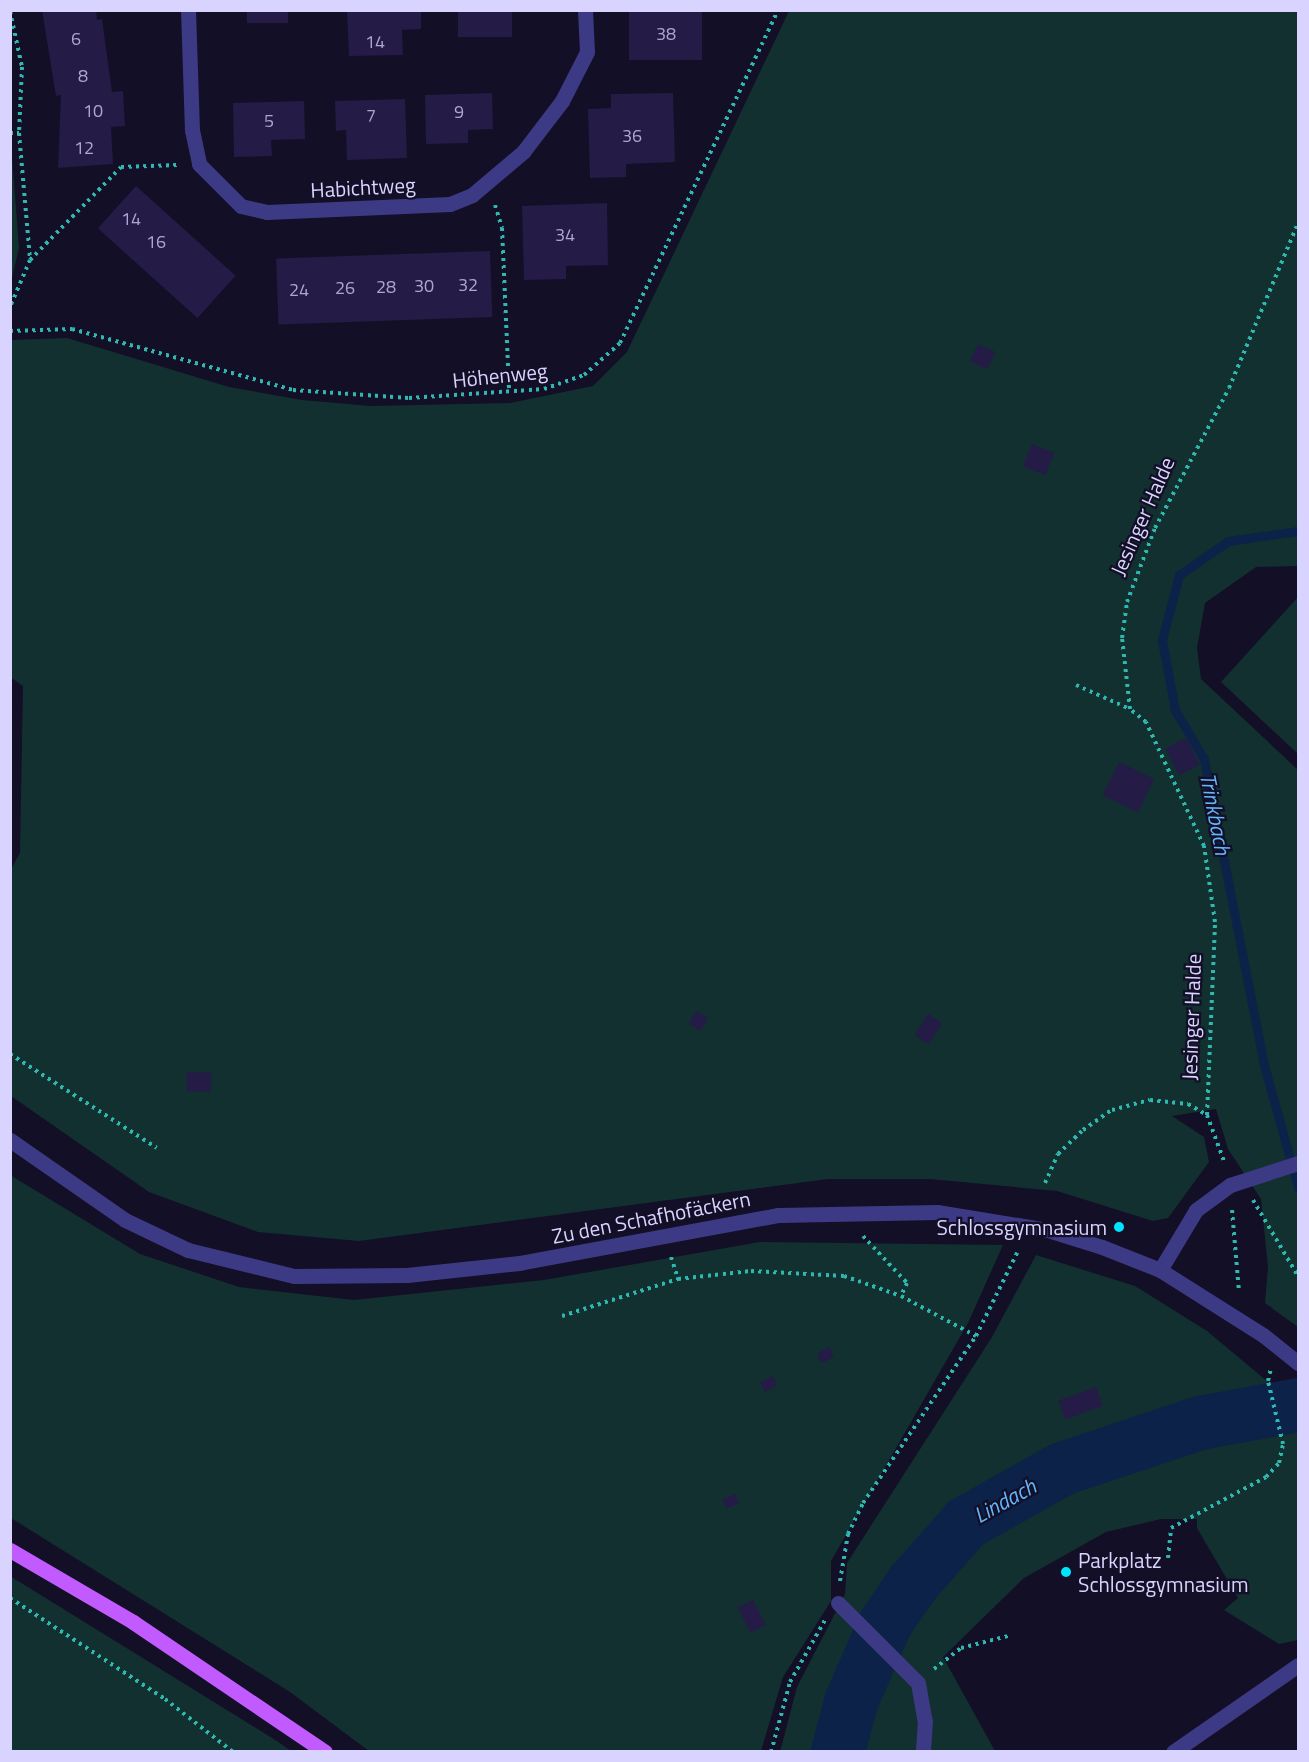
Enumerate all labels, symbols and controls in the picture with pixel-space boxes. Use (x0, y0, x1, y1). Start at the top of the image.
house number: 38 (656, 23, 676, 45)
house number: 6 (71, 28, 81, 50)
house number: 14 (365, 31, 385, 53)
house number: 8 (78, 65, 88, 87)
house number: 10 (83, 100, 103, 122)
house number: 9 (454, 101, 464, 123)
house number: 7 (366, 105, 376, 127)
house number: 5 (264, 110, 274, 132)
house number: 36 (622, 125, 642, 147)
house number: 12 (74, 137, 94, 159)
street label: Habichtweg (310, 172, 416, 202)
house number: 14 (121, 208, 141, 230)
house number: 34 (555, 224, 575, 246)
house number: 16 (146, 231, 166, 253)
house number: 32 (458, 274, 478, 296)
house number: 30 (414, 275, 434, 297)
house number: 28 (376, 276, 396, 298)
house number: 26 (335, 277, 355, 299)
house number: 24 (289, 279, 309, 301)
street label: Höhenweg (451, 357, 549, 393)
street label: Jesinger Halde (1105, 453, 1179, 579)
water label: Trinkbach (1194, 771, 1236, 857)
street label: Jesinger Halde (1176, 953, 1206, 1081)
street label: Zu den Schafhofäckern (550, 1185, 752, 1249)
place label: Schlossgymnasium (936, 1214, 1107, 1240)
marker: Schlossgymnasium (1112, 1220, 1126, 1234)
water label: Lindach (969, 1473, 1041, 1529)
place label: Parkplatz Schlossgymnasium (1078, 1547, 1249, 1597)
marker: Parkplatz Schlossgymnasium (1059, 1565, 1073, 1579)

